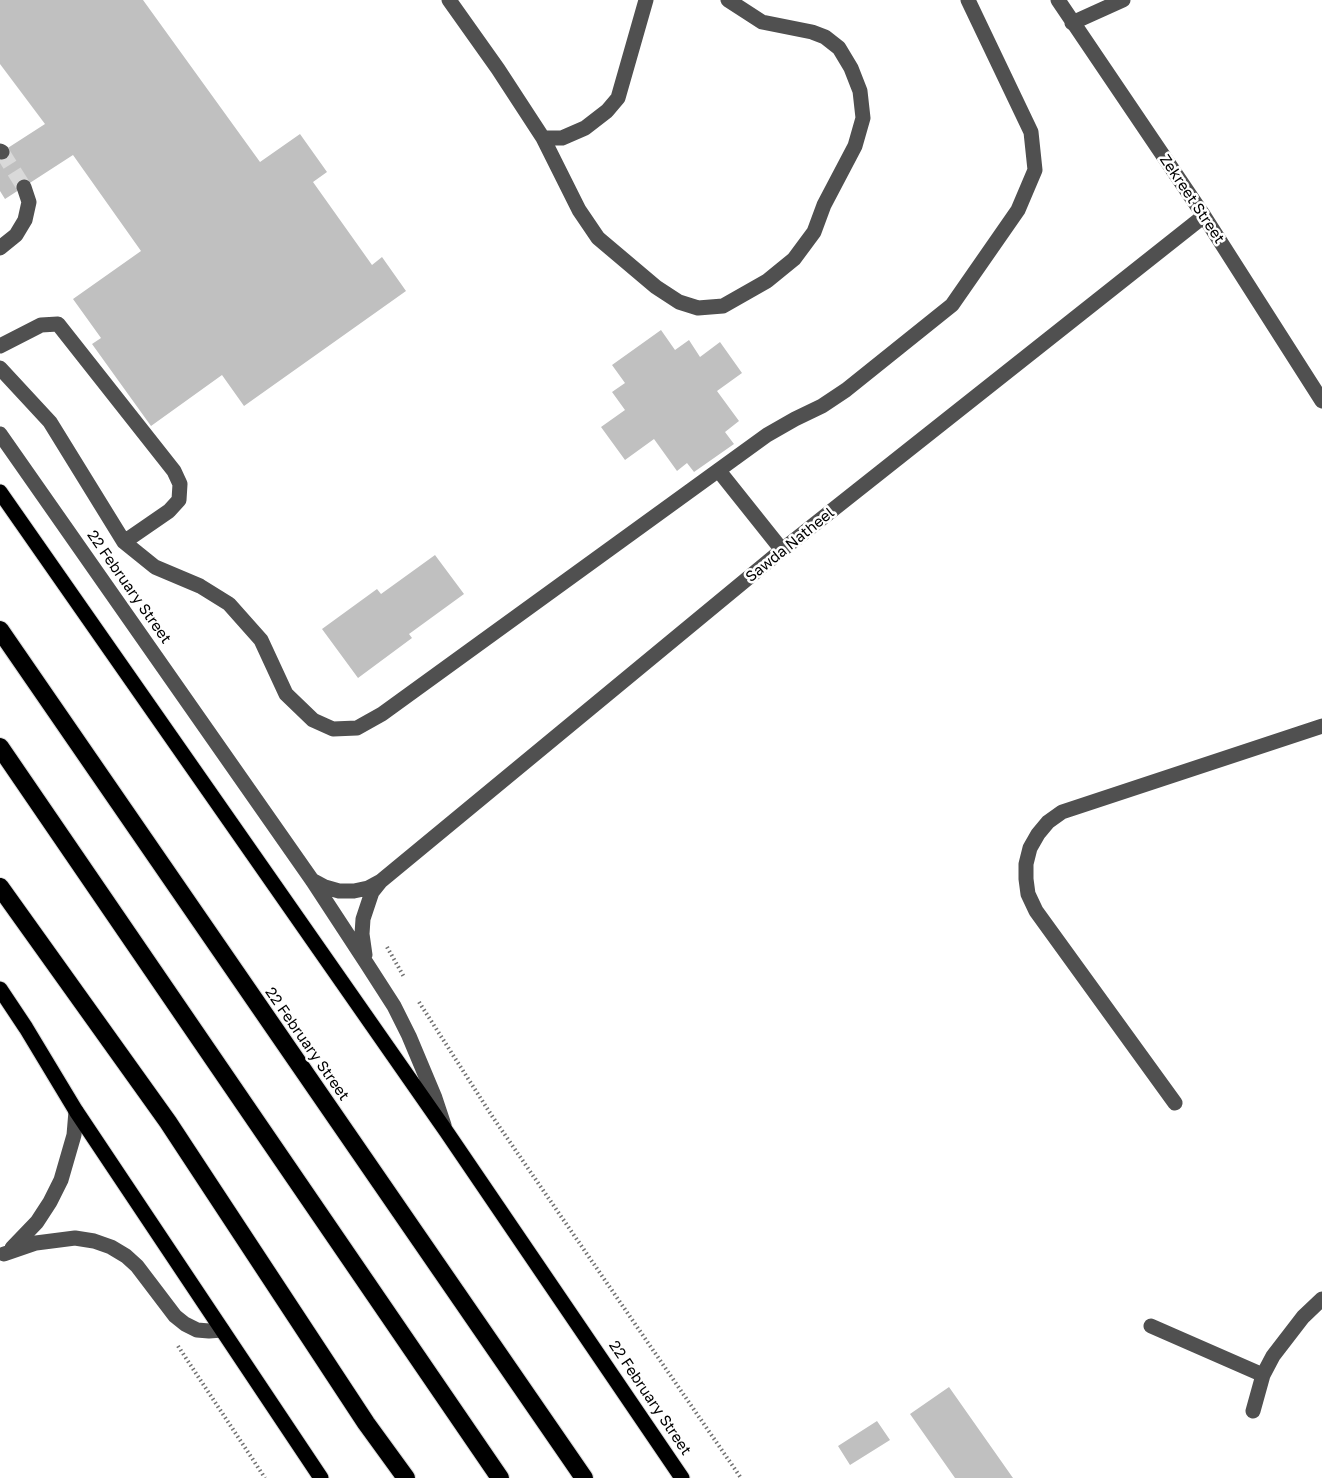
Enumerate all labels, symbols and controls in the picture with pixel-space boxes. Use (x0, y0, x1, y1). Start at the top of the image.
street label: Zekreet Street (1156, 151, 1228, 247)
street label: Sawda Natheel (742, 504, 838, 586)
street label: 22 February Street (83, 527, 175, 647)
street label: 22 February Street (261, 984, 353, 1104)
street label: 22 February Street (605, 1337, 695, 1459)

